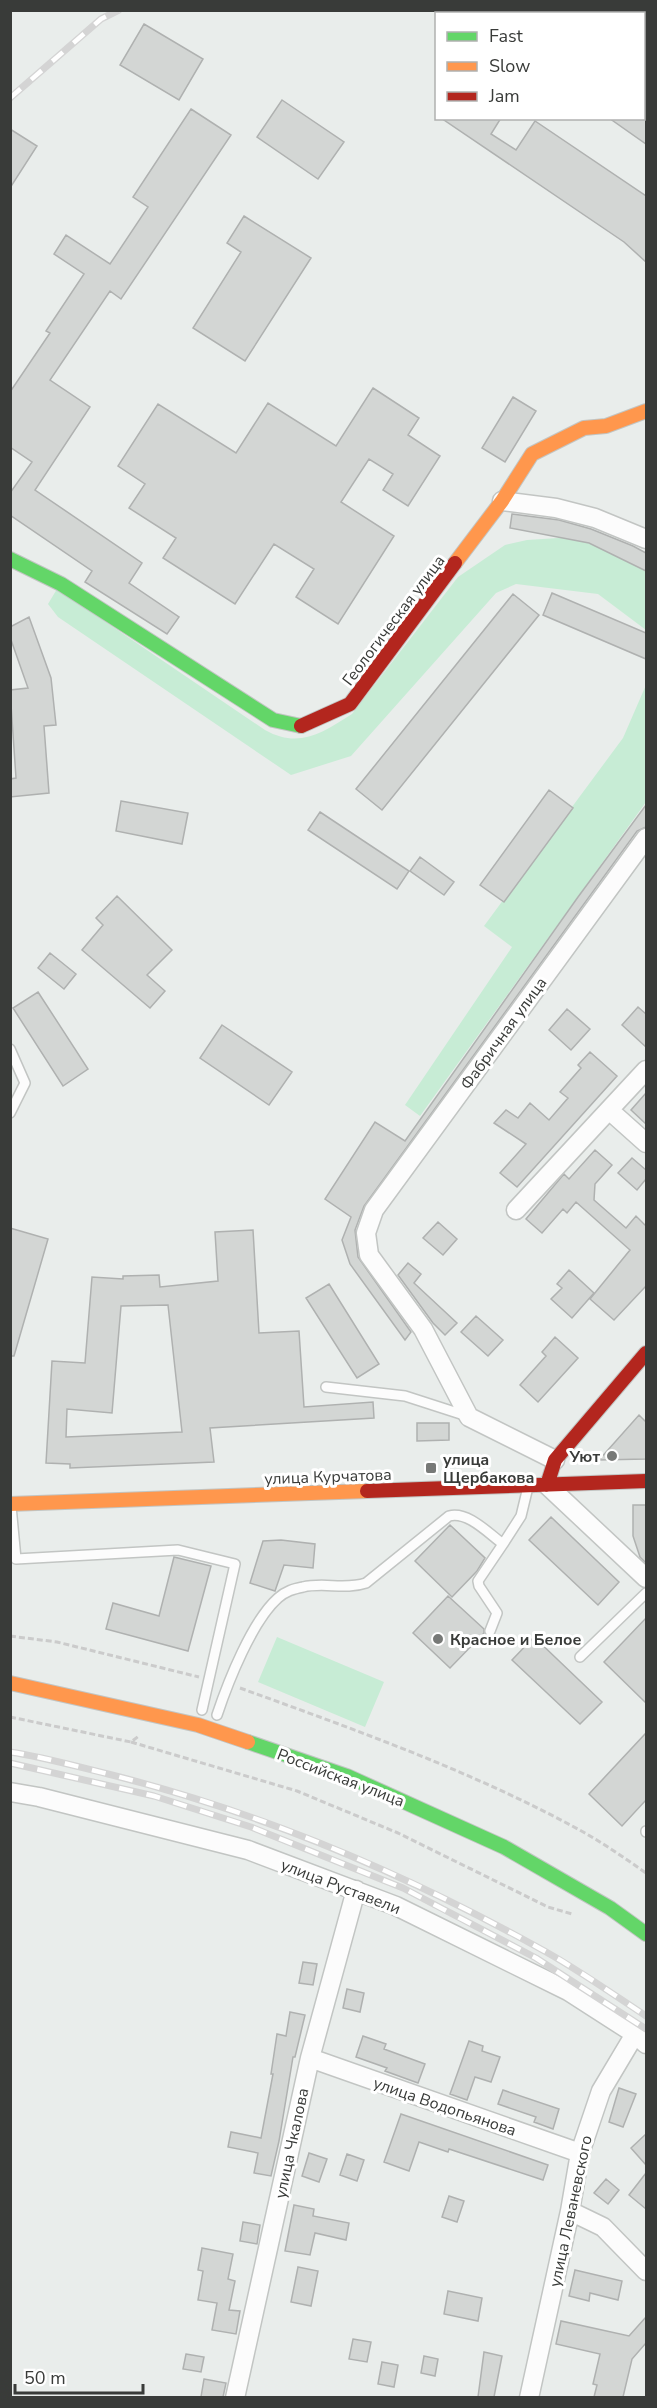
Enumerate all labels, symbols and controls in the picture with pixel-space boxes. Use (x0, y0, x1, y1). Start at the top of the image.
legend (435, 12, 645, 120)
text: Fast (489, 24, 524, 48)
text: Slow (489, 54, 530, 78)
text: Jam (488, 84, 520, 108)
street label: Геологическая улица (337, 551, 450, 690)
street label: Фабричная улица (455, 973, 552, 1094)
place label: Уют (569, 1446, 600, 1468)
place label: улица Щербакова (443, 1449, 534, 1489)
marker: Уют (605, 1449, 619, 1463)
marker: улица Щербакова (424, 1461, 438, 1475)
street label: улица Курчатова (264, 1464, 392, 1490)
place label: Красное и Белое (450, 1629, 581, 1651)
marker: Красное и Белое (431, 1632, 445, 1646)
street label: Российская улица (274, 1744, 407, 1812)
street label: улица Руставели (278, 1854, 404, 1920)
street label: улица Водопьянова (370, 2072, 519, 2142)
street label: улица Чкалова (270, 2086, 314, 2200)
street label: улица Леваневского (544, 2133, 598, 2289)
scale bar (15, 2357, 142, 2395)
text: 50 m (24, 2366, 66, 2390)

